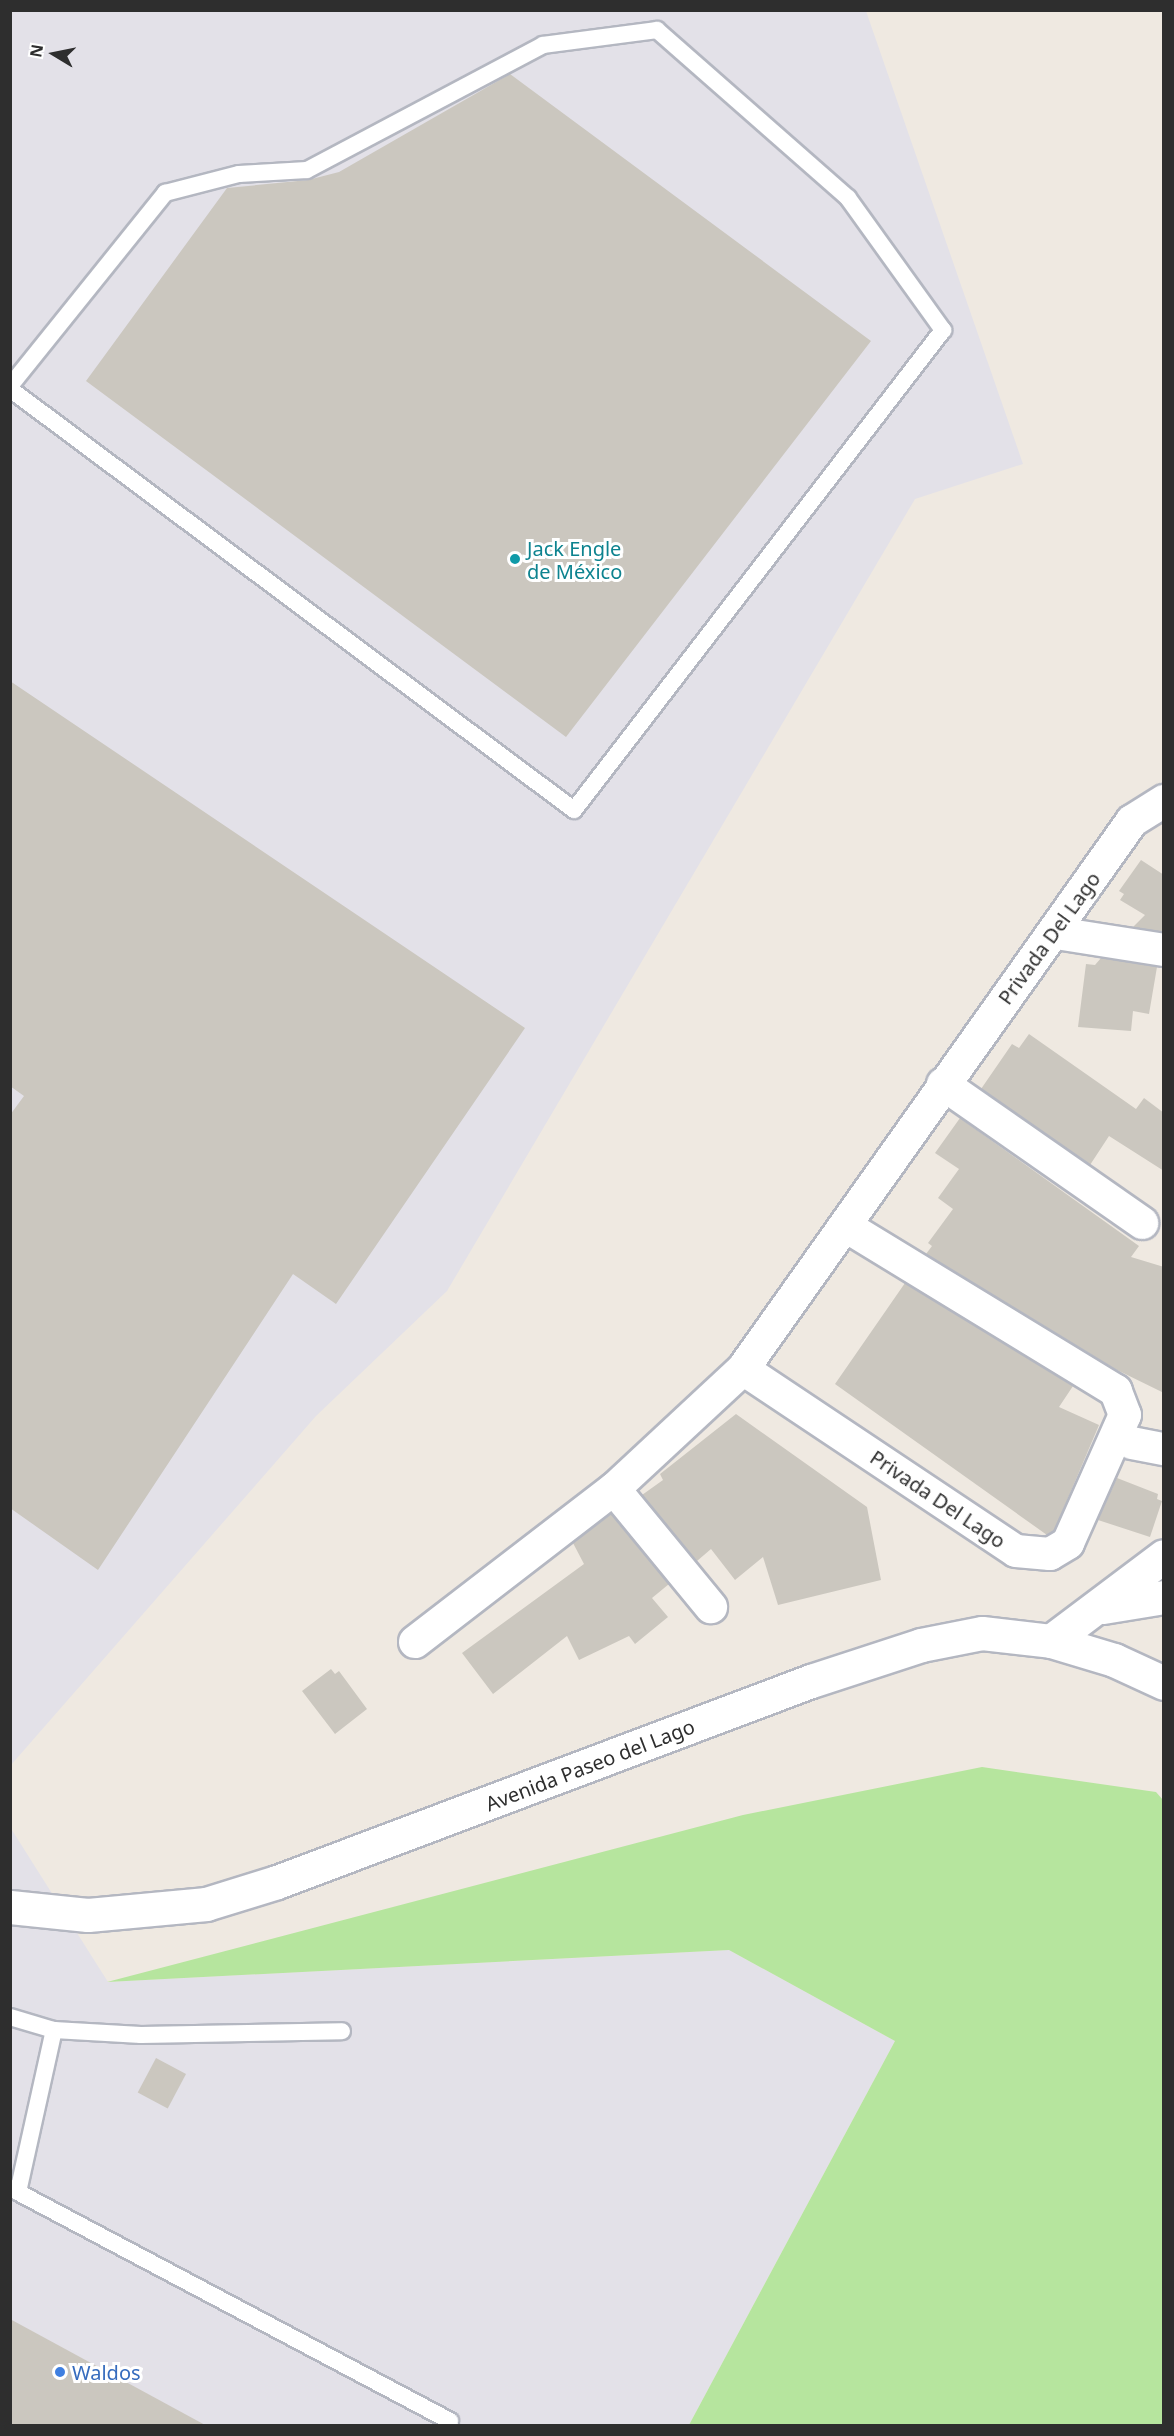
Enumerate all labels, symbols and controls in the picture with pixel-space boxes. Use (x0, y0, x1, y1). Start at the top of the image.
north arrow (24, 24, 84, 84)
text: N (24, 43, 48, 59)
place label: Jack Engle de México (527, 536, 622, 583)
marker: Jack Engle de México (508, 552, 522, 566)
street label: Privada Del Lago (993, 867, 1105, 1009)
street label: Privada Del Lago (866, 1445, 1010, 1553)
street label: Avenida Paseo del Lago (482, 1714, 698, 1816)
place label: Waldos (72, 2360, 141, 2384)
marker: Waldos (53, 2365, 67, 2379)

